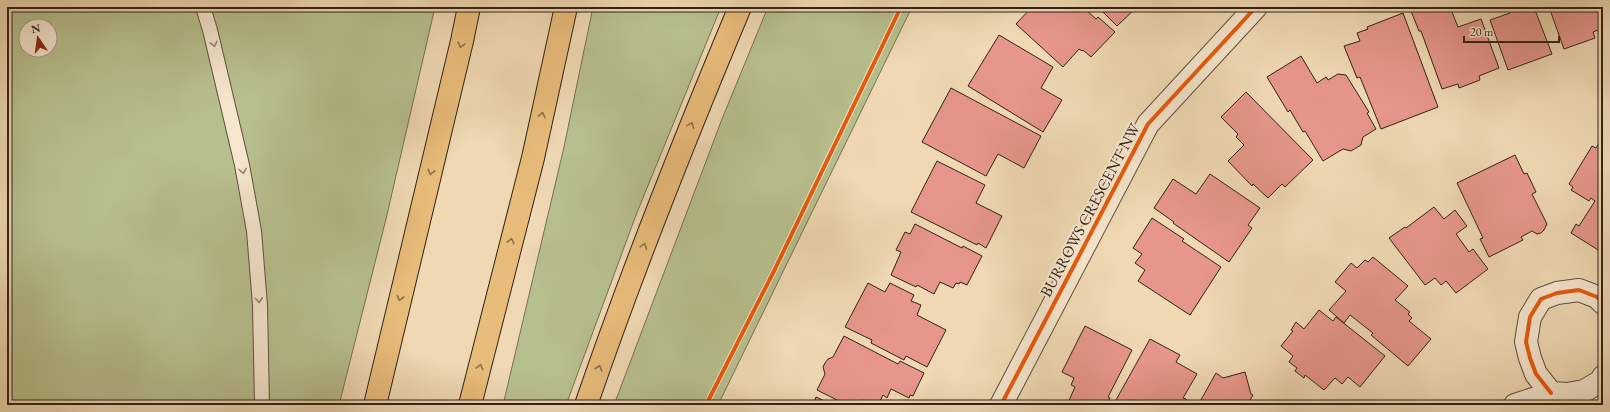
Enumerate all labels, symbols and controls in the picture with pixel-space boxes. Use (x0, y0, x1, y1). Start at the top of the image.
north arrow (18, 18, 58, 58)
scale bar (1464, 18, 1559, 44)
text: N (30, 20, 42, 36)
text: 20 m (1470, 24, 1494, 40)
one-way arrow (209, 41, 217, 48)
one-way arrow (457, 42, 465, 48)
one-way arrow (538, 112, 546, 118)
street label: BURROWS CRESCENT NW (1035, 119, 1145, 301)
one-way arrow (686, 122, 694, 129)
one-way arrow (238, 168, 247, 174)
one-way arrow (427, 168, 435, 175)
one-way arrow (507, 238, 515, 244)
one-way arrow (640, 243, 648, 250)
one-way arrow (397, 295, 405, 301)
one-way arrow (255, 297, 264, 303)
one-way arrow (475, 364, 483, 370)
one-way arrow (594, 365, 603, 372)

